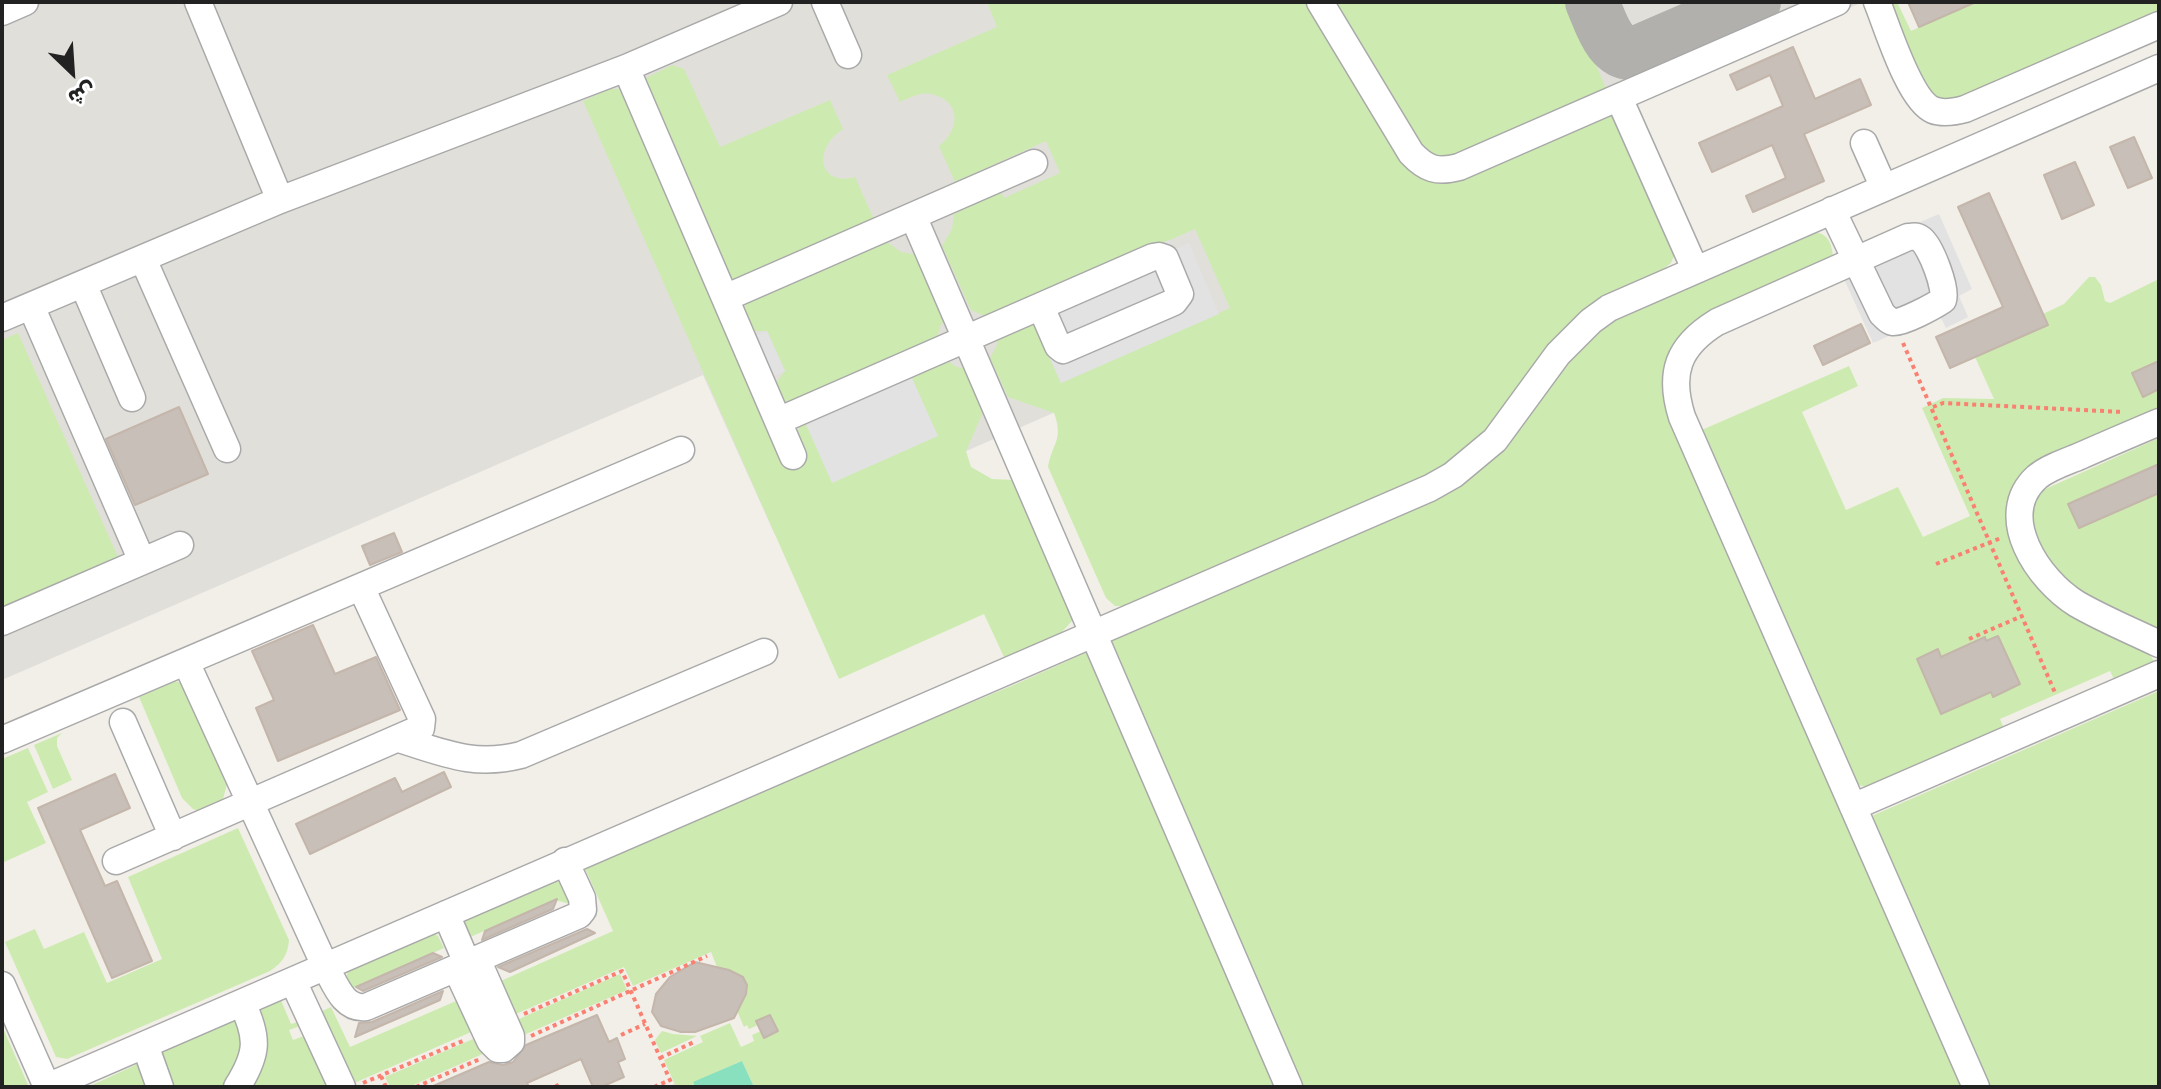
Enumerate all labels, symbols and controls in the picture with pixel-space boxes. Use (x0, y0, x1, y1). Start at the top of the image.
north arrow (32, 32, 112, 112)
text: ش (64, 76, 101, 112)

